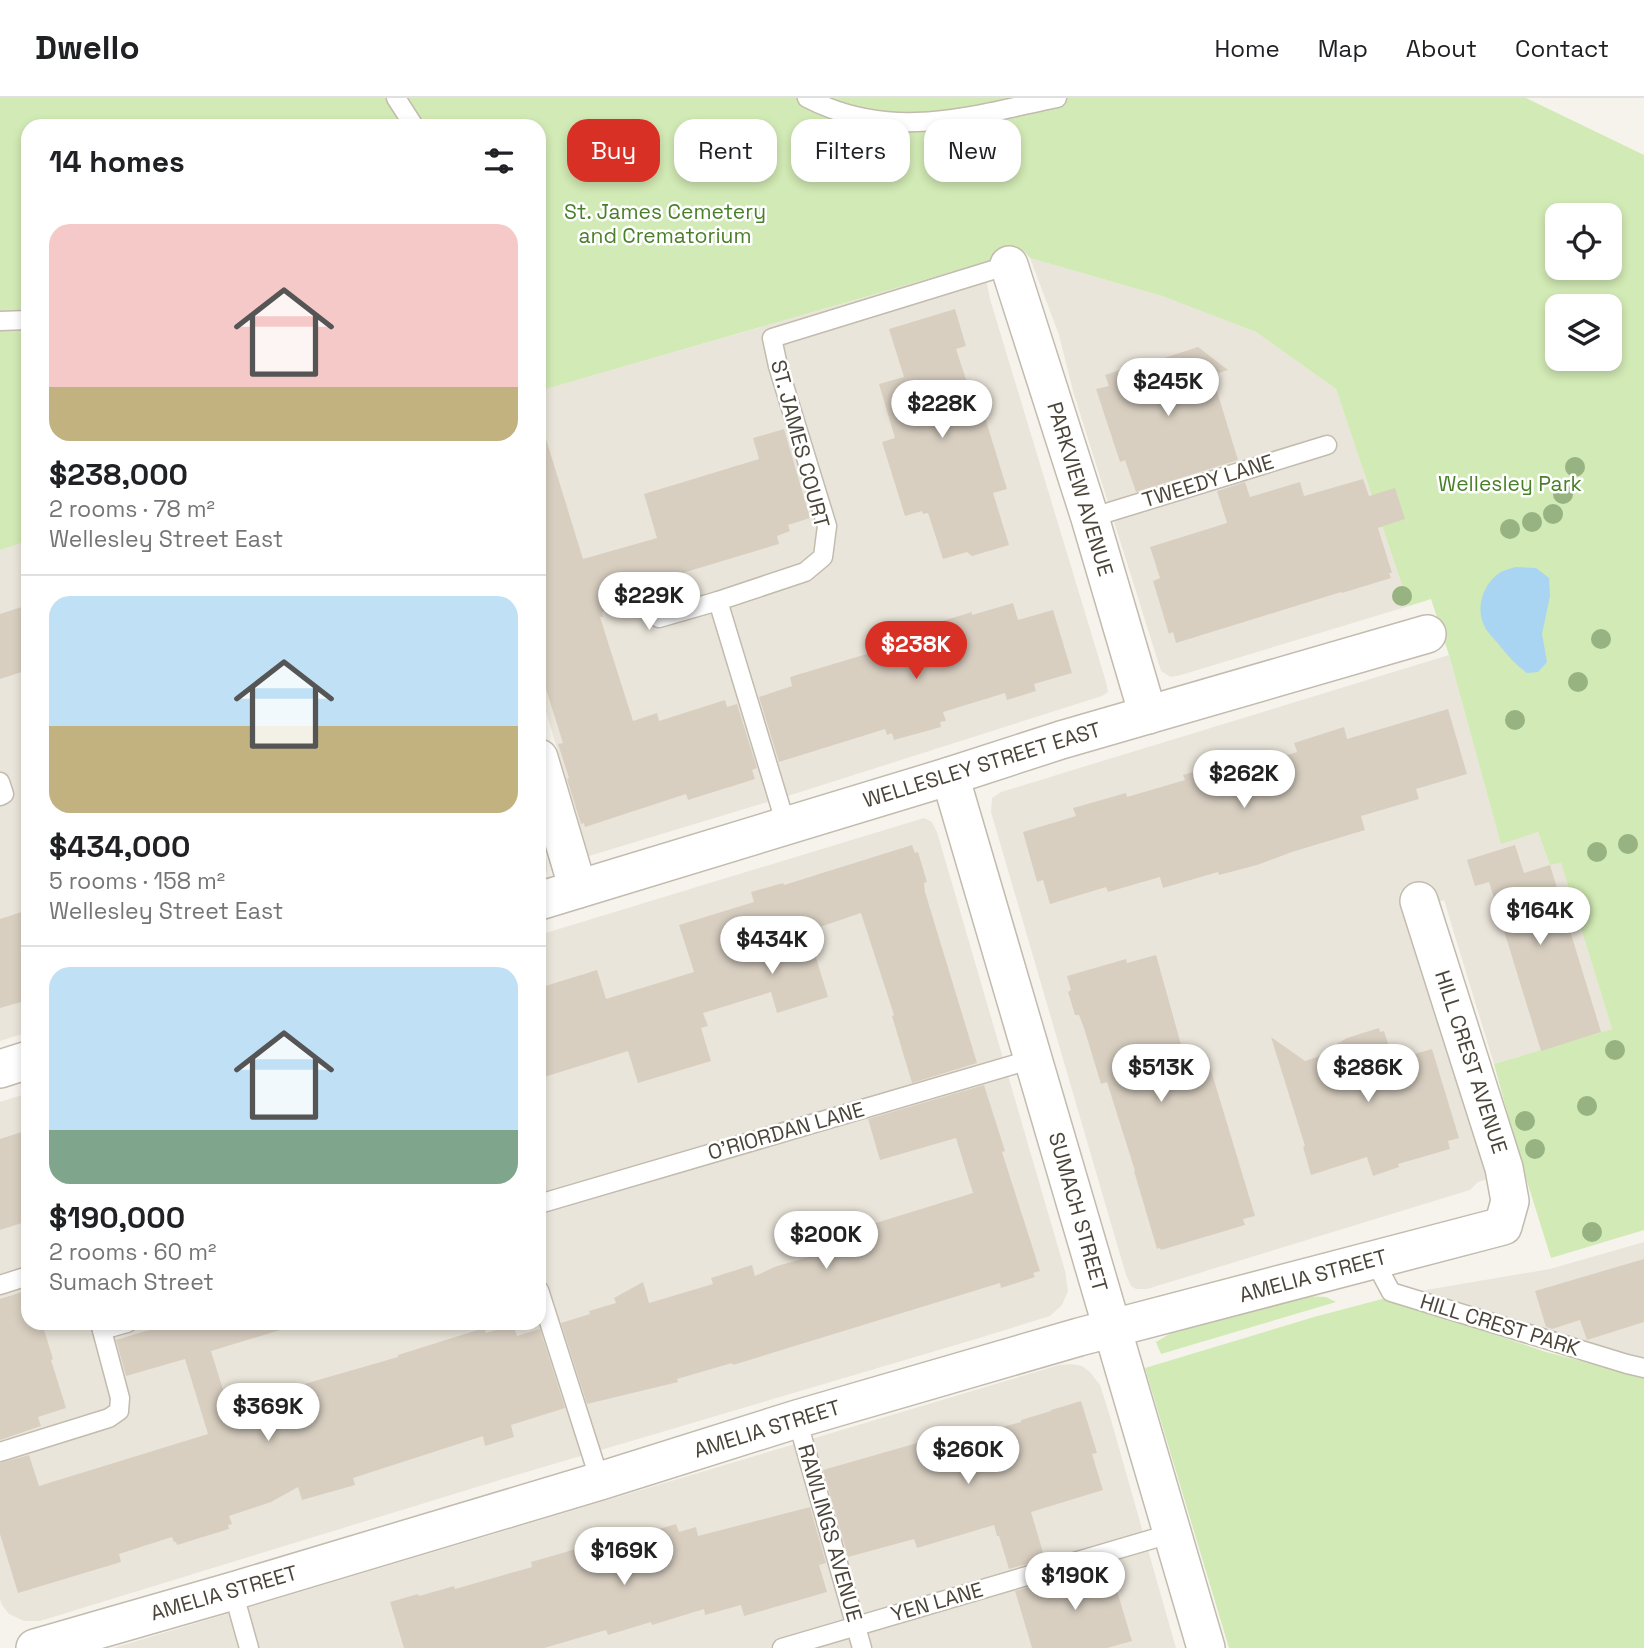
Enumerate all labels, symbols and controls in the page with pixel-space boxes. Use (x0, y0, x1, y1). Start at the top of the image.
text: Dwello (35, 27, 140, 69)
text: Home (1214, 33, 1280, 64)
text: Map (1318, 33, 1368, 64)
text: About (1406, 33, 1477, 64)
text: Contact (1515, 33, 1609, 64)
chip: Buy (567, 119, 660, 182)
chip: Rent (674, 119, 777, 182)
chip: Filters (791, 119, 910, 182)
chip: New (924, 119, 1021, 182)
text: 14 homes (49, 142, 185, 181)
icon: filters (480, 142, 518, 180)
park label: St. James Cemetery and Crematorium (564, 198, 766, 249)
map controls (1545, 203, 1622, 371)
button: locate (1545, 203, 1622, 280)
icon: home (221, 269, 347, 395)
button: layers (1545, 294, 1622, 371)
street label: ST. JAMES COURT (765, 357, 836, 531)
pin: $245K (1119, 358, 1217, 418)
text: $245K (1133, 366, 1203, 396)
pin: $228K (893, 380, 991, 440)
text: $228K (907, 388, 977, 418)
street label: PARKVIEW AVENUE (1041, 399, 1120, 579)
street label: TWEEDY LANE (1139, 448, 1277, 513)
text: $238,000 (49, 455, 188, 494)
park label: Wellesley Park (1438, 470, 1582, 497)
text: 2 rooms · 78 m² (49, 494, 215, 524)
text: Wellesley Street East (49, 524, 283, 554)
pin: $229K (600, 573, 698, 632)
text: $229K (614, 580, 684, 610)
pin: $238K (867, 622, 965, 681)
text: $238K (881, 629, 951, 659)
icon: home (221, 641, 347, 767)
street label: WELLESLEY STREET EAST (860, 715, 1104, 814)
pin: $262K (1195, 750, 1293, 810)
text: $262K (1209, 758, 1279, 788)
text: $434,000 (49, 827, 190, 866)
text: 5 rooms · 158 m² (49, 866, 225, 896)
pin: $164K (1491, 888, 1589, 947)
text: $164K (1506, 895, 1574, 925)
text: Wellesley Street East (49, 896, 283, 926)
pin: $434K (723, 916, 821, 976)
text: $434K (736, 924, 808, 954)
street label: HILL CREST AVENUE (1429, 967, 1514, 1157)
icon: home (221, 1012, 347, 1138)
pin: $513K (1112, 1044, 1210, 1104)
pin: $286K (1319, 1044, 1417, 1104)
text: $513K (1128, 1052, 1194, 1082)
text: $286K (1333, 1052, 1403, 1082)
street label: O'RIORDAN LANE (704, 1095, 867, 1166)
street label: SUMACH STREET (1043, 1129, 1114, 1295)
text: $190,000 (49, 1198, 185, 1237)
pin: $200K (777, 1212, 875, 1271)
text: $200K (790, 1219, 862, 1249)
text: 2 rooms · 60 m² (49, 1237, 216, 1267)
street label: AMELIA STREET (1236, 1243, 1390, 1308)
text: Sumach Street (49, 1267, 214, 1297)
street label: HILL CREST PARK (1417, 1287, 1583, 1362)
pin: $369K (219, 1384, 317, 1443)
text: $369K (233, 1391, 303, 1421)
street label: AMELIA STREET (690, 1393, 843, 1464)
pin: $260K (919, 1426, 1017, 1486)
text: $260K (932, 1434, 1004, 1464)
street label: RAWLINGS AVENUE (792, 1441, 869, 1625)
pin: $169K (575, 1528, 673, 1587)
text: $169K (590, 1535, 658, 1565)
pin: $190K (1026, 1552, 1124, 1612)
street label: AMELIA STREET (147, 1559, 301, 1626)
text: $190K (1041, 1560, 1109, 1590)
street label: YEN LANE (888, 1576, 986, 1628)

